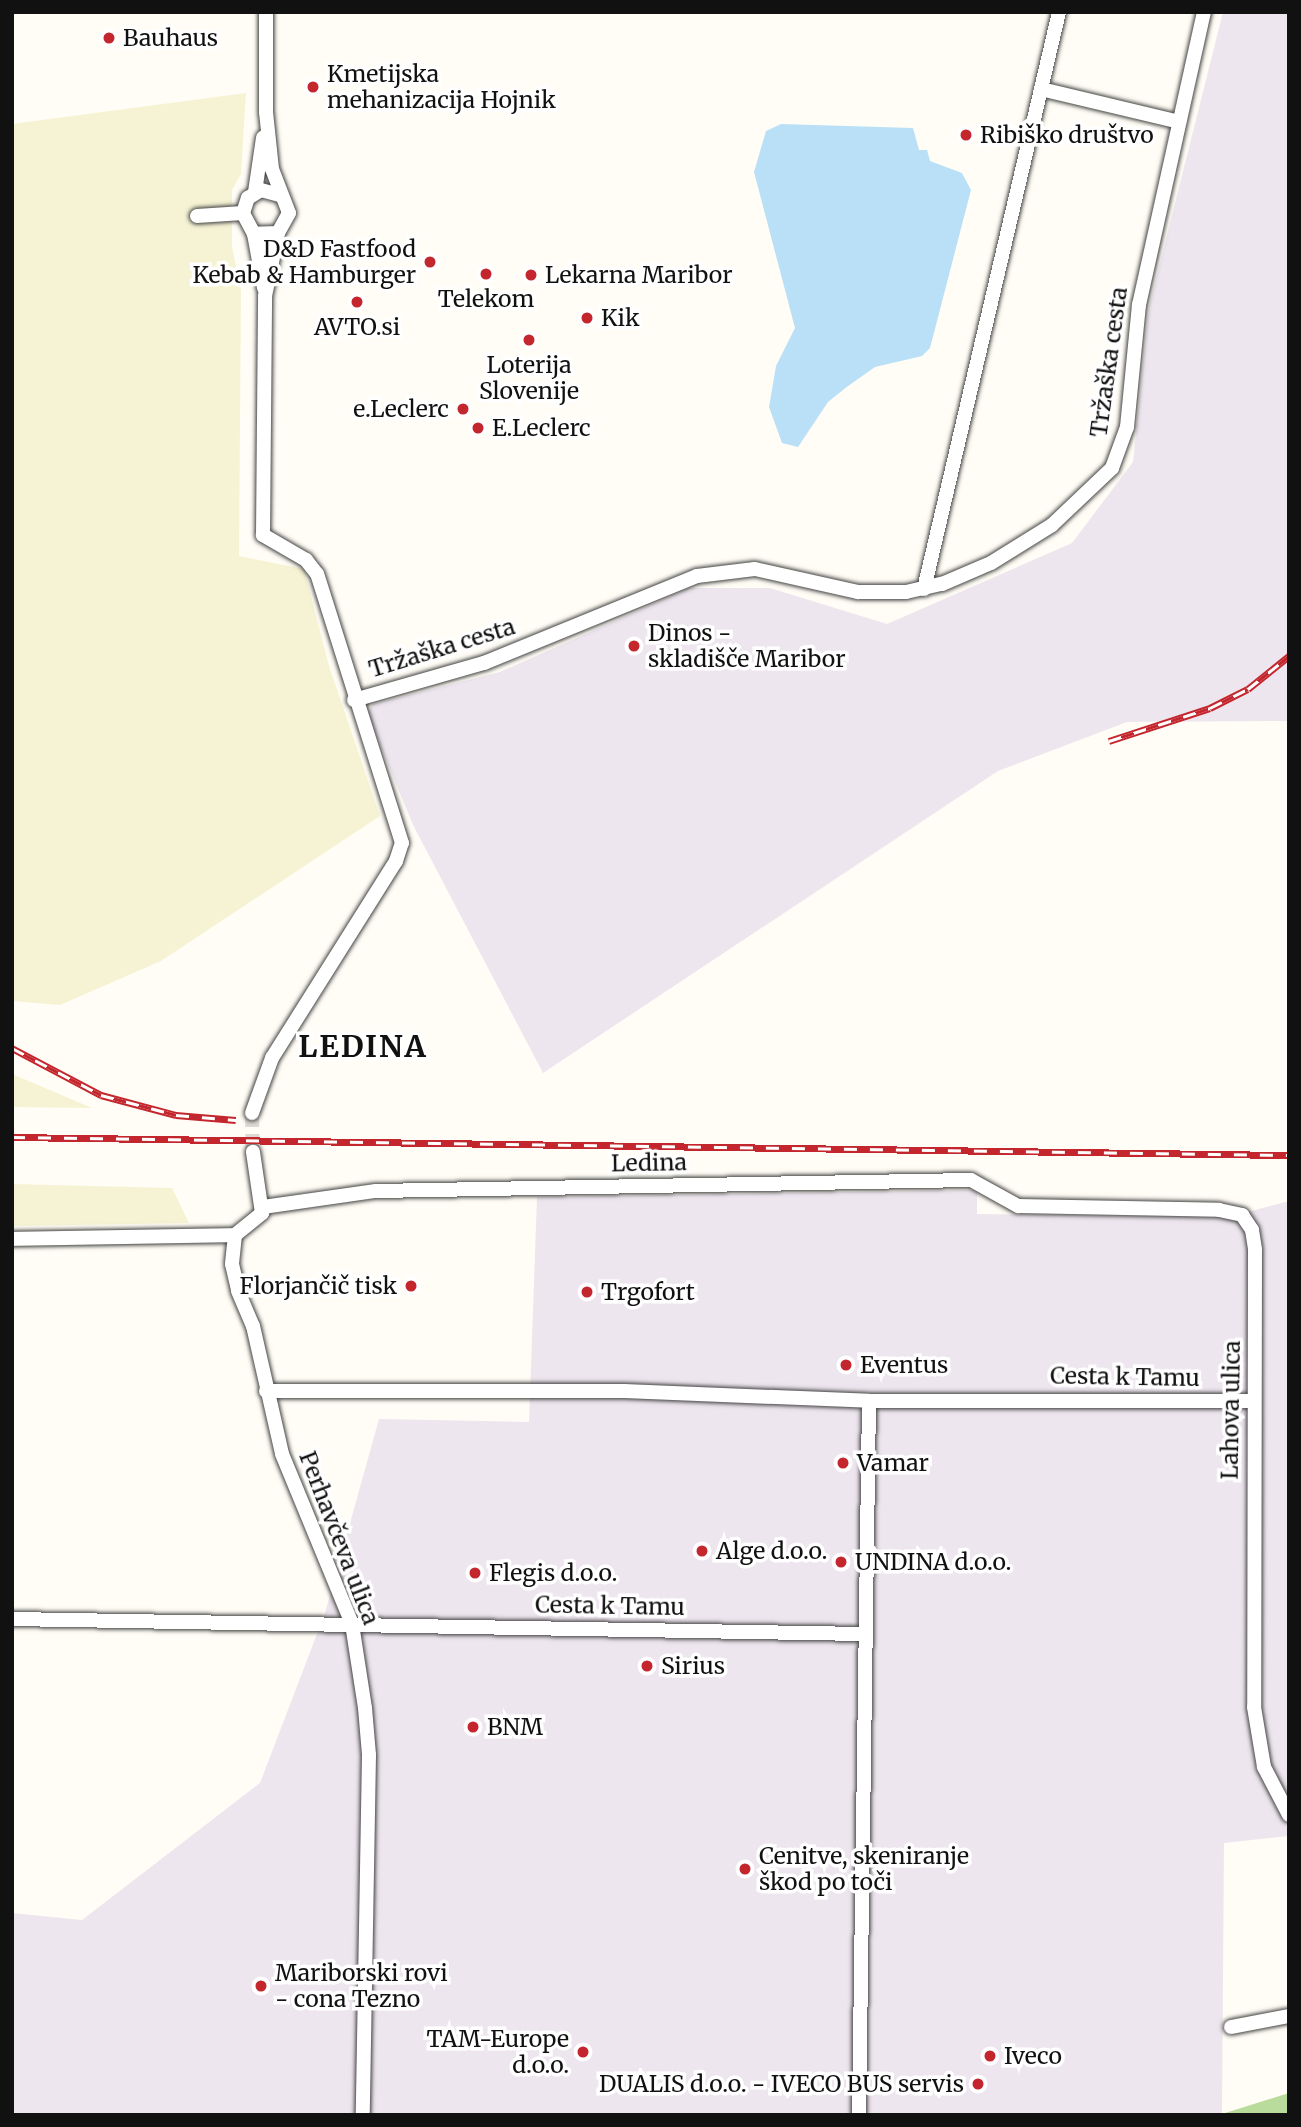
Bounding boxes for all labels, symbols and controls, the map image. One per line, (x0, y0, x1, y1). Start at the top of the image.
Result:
place label: Bauhaus (123, 24, 218, 52)
marker: Bauhaus (101, 30, 117, 46)
place label: Kmetijska mehanizacija Hojnik (327, 60, 556, 114)
marker: Kmetijska mehanizacija Hojnik (305, 79, 321, 95)
place label: Ribiško društvo (980, 121, 1154, 149)
marker: Ribiško društvo (958, 127, 974, 143)
place label: D&D Fastfood Kebab & Hamburger (192, 235, 416, 289)
marker: D&D Fastfood Kebab & Hamburger (422, 254, 438, 270)
place label: Lekarna Maribor (545, 261, 732, 289)
marker: Telekom (478, 266, 494, 282)
marker: Lekarna Maribor (523, 267, 539, 283)
place label: Telekom (438, 285, 534, 313)
street label: Tržaška cesta (1085, 285, 1133, 439)
marker: AVTO.si (349, 294, 365, 310)
place label: Kik (601, 304, 639, 332)
marker: Kik (579, 310, 595, 326)
place label: AVTO.si (314, 313, 400, 341)
marker: Loterija Slovenije (521, 332, 537, 348)
place label: Loterija Slovenije (479, 351, 579, 405)
place label: e.Leclerc (353, 395, 449, 423)
marker: e.Leclerc (455, 401, 471, 417)
place label: E.Leclerc (492, 414, 591, 442)
marker: E.Leclerc (470, 420, 486, 436)
street label: Tržaška cesta (366, 613, 518, 683)
place label: Dinos - skladišče Maribor (648, 619, 845, 673)
marker: Dinos - skladišče Maribor (626, 638, 642, 654)
district label: LEDINA (299, 1028, 427, 1064)
street label: Ledina (611, 1149, 687, 1177)
place label: Florjančič tisk (240, 1272, 397, 1300)
marker: Florjančič tisk (403, 1278, 419, 1294)
place label: Trgofort (601, 1278, 695, 1306)
marker: Trgofort (579, 1284, 595, 1300)
street label: Lahova ulica (1216, 1340, 1246, 1480)
place label: Eventus (860, 1351, 948, 1379)
marker: Eventus (838, 1357, 854, 1373)
street label: Cesta k Tamu (1050, 1362, 1200, 1392)
street label: Perhavčeva ulica (293, 1448, 385, 1628)
place label: Vamar (857, 1449, 929, 1477)
marker: Vamar (835, 1455, 851, 1471)
place label: Alge d.o.o. (716, 1537, 827, 1565)
marker: Alge d.o.o. (694, 1543, 710, 1559)
place label: UNDINA d.o.o. (855, 1548, 1011, 1576)
marker: UNDINA d.o.o. (833, 1554, 849, 1570)
place label: Flegis d.o.o. (489, 1559, 617, 1587)
marker: Flegis d.o.o. (467, 1565, 483, 1581)
street label: Cesta k Tamu (535, 1591, 685, 1621)
place label: Sirius (661, 1652, 725, 1680)
marker: Sirius (639, 1658, 655, 1674)
place label: BNM (487, 1713, 543, 1741)
marker: BNM (465, 1719, 481, 1735)
place label: Cenitve, skeniranje škod po toči (759, 1842, 969, 1896)
marker: Cenitve, skeniranje škod po toči (737, 1861, 753, 1877)
place label: Mariborski rovi - cona Tezno (275, 1959, 448, 2013)
marker: Mariborski rovi - cona Tezno (253, 1978, 269, 1994)
place label: TAM-Europe d.o.o. (426, 2025, 569, 2079)
place label: Iveco (1004, 2042, 1062, 2070)
marker: TAM-Europe d.o.o. (575, 2044, 591, 2060)
marker: Iveco (982, 2048, 998, 2064)
place label: DUALIS d.o.o. - IVECO BUS servis (599, 2070, 964, 2098)
marker: DUALIS d.o.o. - IVECO BUS servis (970, 2076, 986, 2092)

